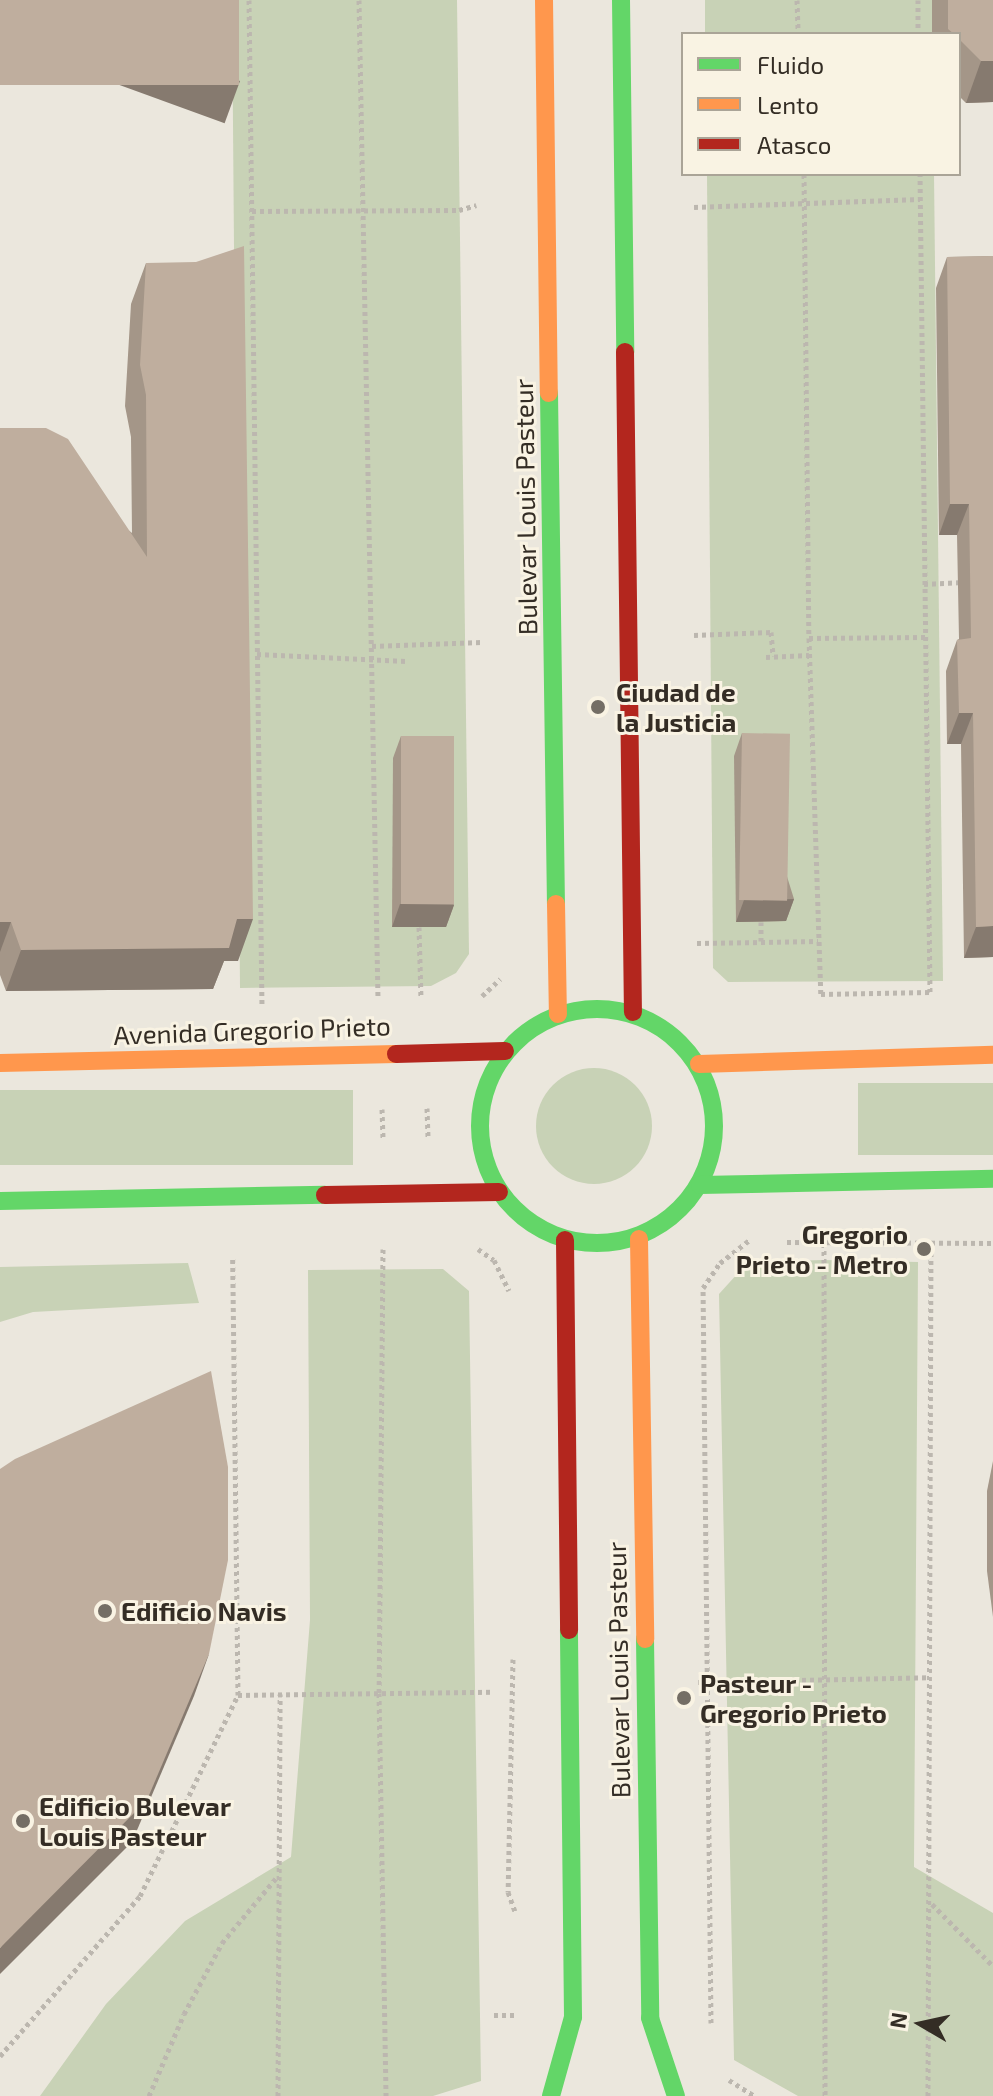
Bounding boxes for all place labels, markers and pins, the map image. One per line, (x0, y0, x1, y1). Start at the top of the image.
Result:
place label: Ciudad de la Justicia (616, 676, 737, 738)
marker: Ciudad de la Justicia (587, 696, 609, 718)
place label: Gregorio Prieto - Metro (736, 1218, 908, 1280)
marker: Gregorio Prieto - Metro (915, 1240, 933, 1258)
place label: Edificio Navis (121, 1595, 287, 1627)
marker: Edificio Navis (96, 1602, 114, 1620)
place label: Pasteur - Gregorio Prieto (700, 1667, 887, 1728)
marker: Pasteur - Gregorio Prieto (675, 1689, 693, 1707)
place label: Edificio Bulevar Louis Pasteur (39, 1790, 231, 1852)
marker: Edificio Bulevar Louis Pasteur (14, 1812, 32, 1830)

